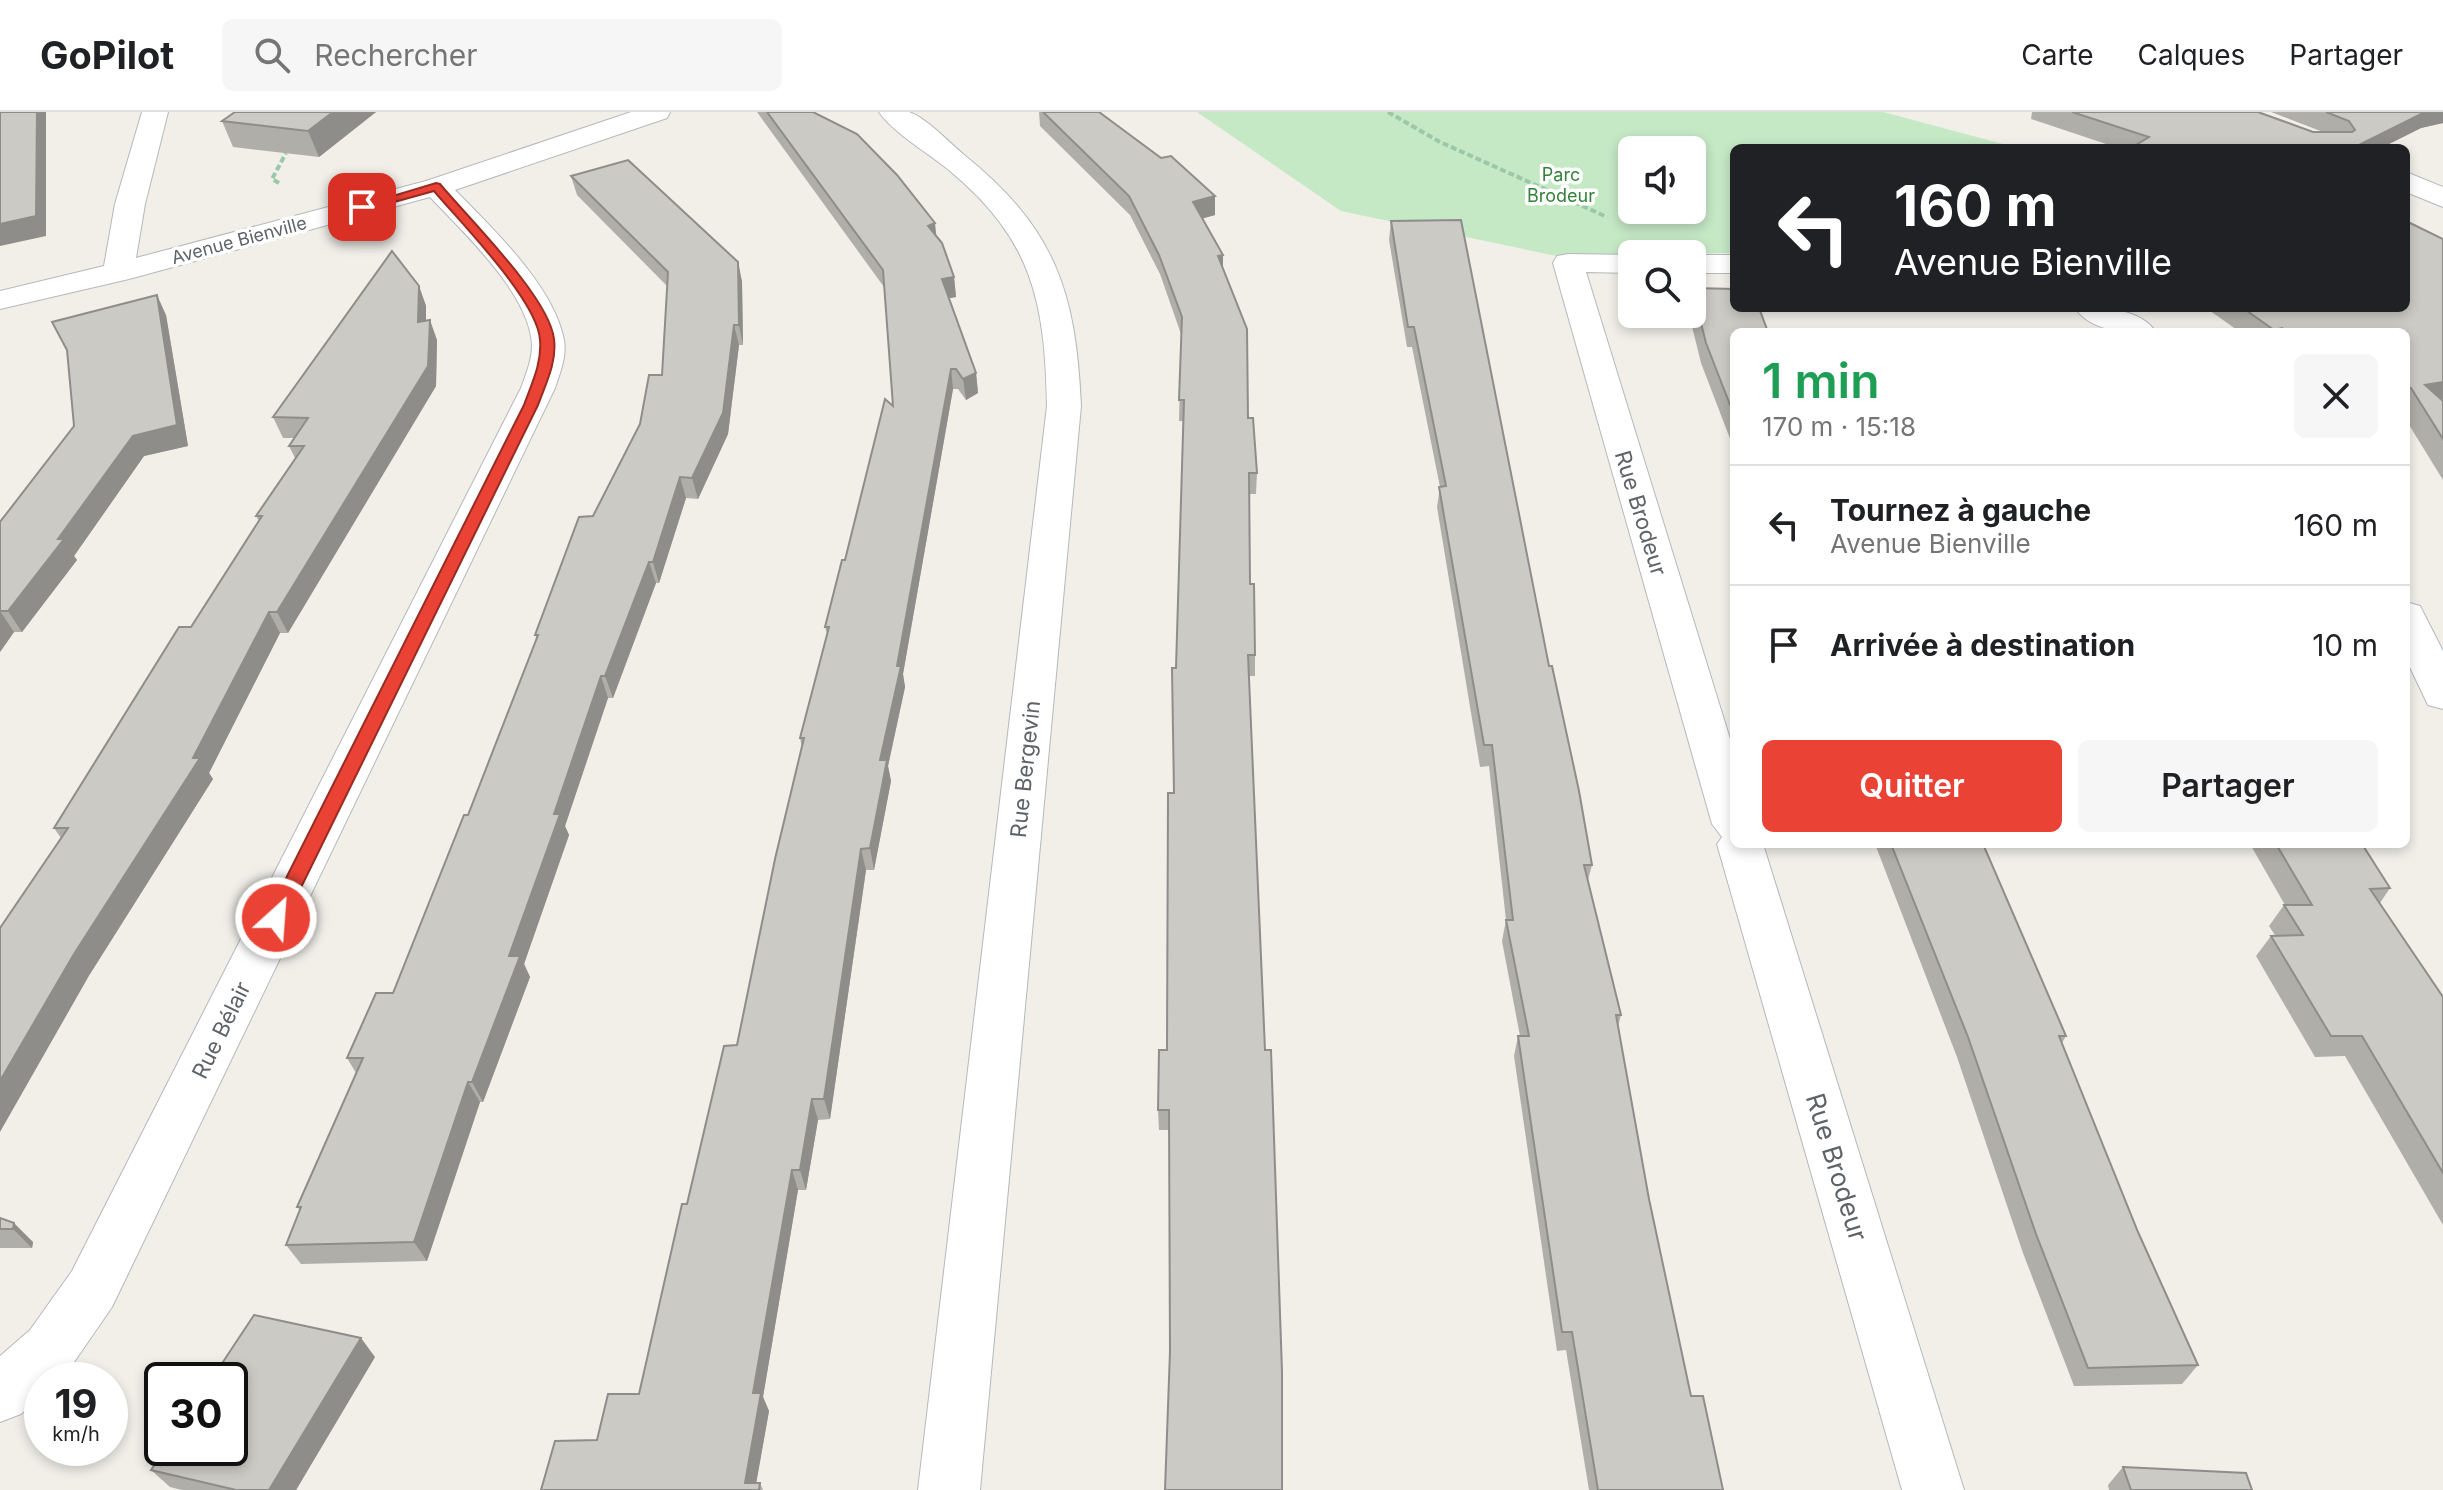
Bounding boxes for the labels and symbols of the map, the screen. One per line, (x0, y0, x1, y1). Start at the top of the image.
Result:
park label: Parc Brodeur (1527, 164, 1595, 206)
pin (328, 173, 396, 241)
street label: Avenue Bienville (169, 212, 309, 268)
street label: Rue Brodeur (1610, 447, 1672, 579)
street label: Rue Bergevin (1005, 699, 1045, 839)
position arrow (234, 876, 318, 960)
street label: Rue Bélair (186, 977, 256, 1083)
street label: Rue Brodeur (1800, 1089, 1874, 1245)
speed limit sign: 30 (144, 1362, 248, 1466)

